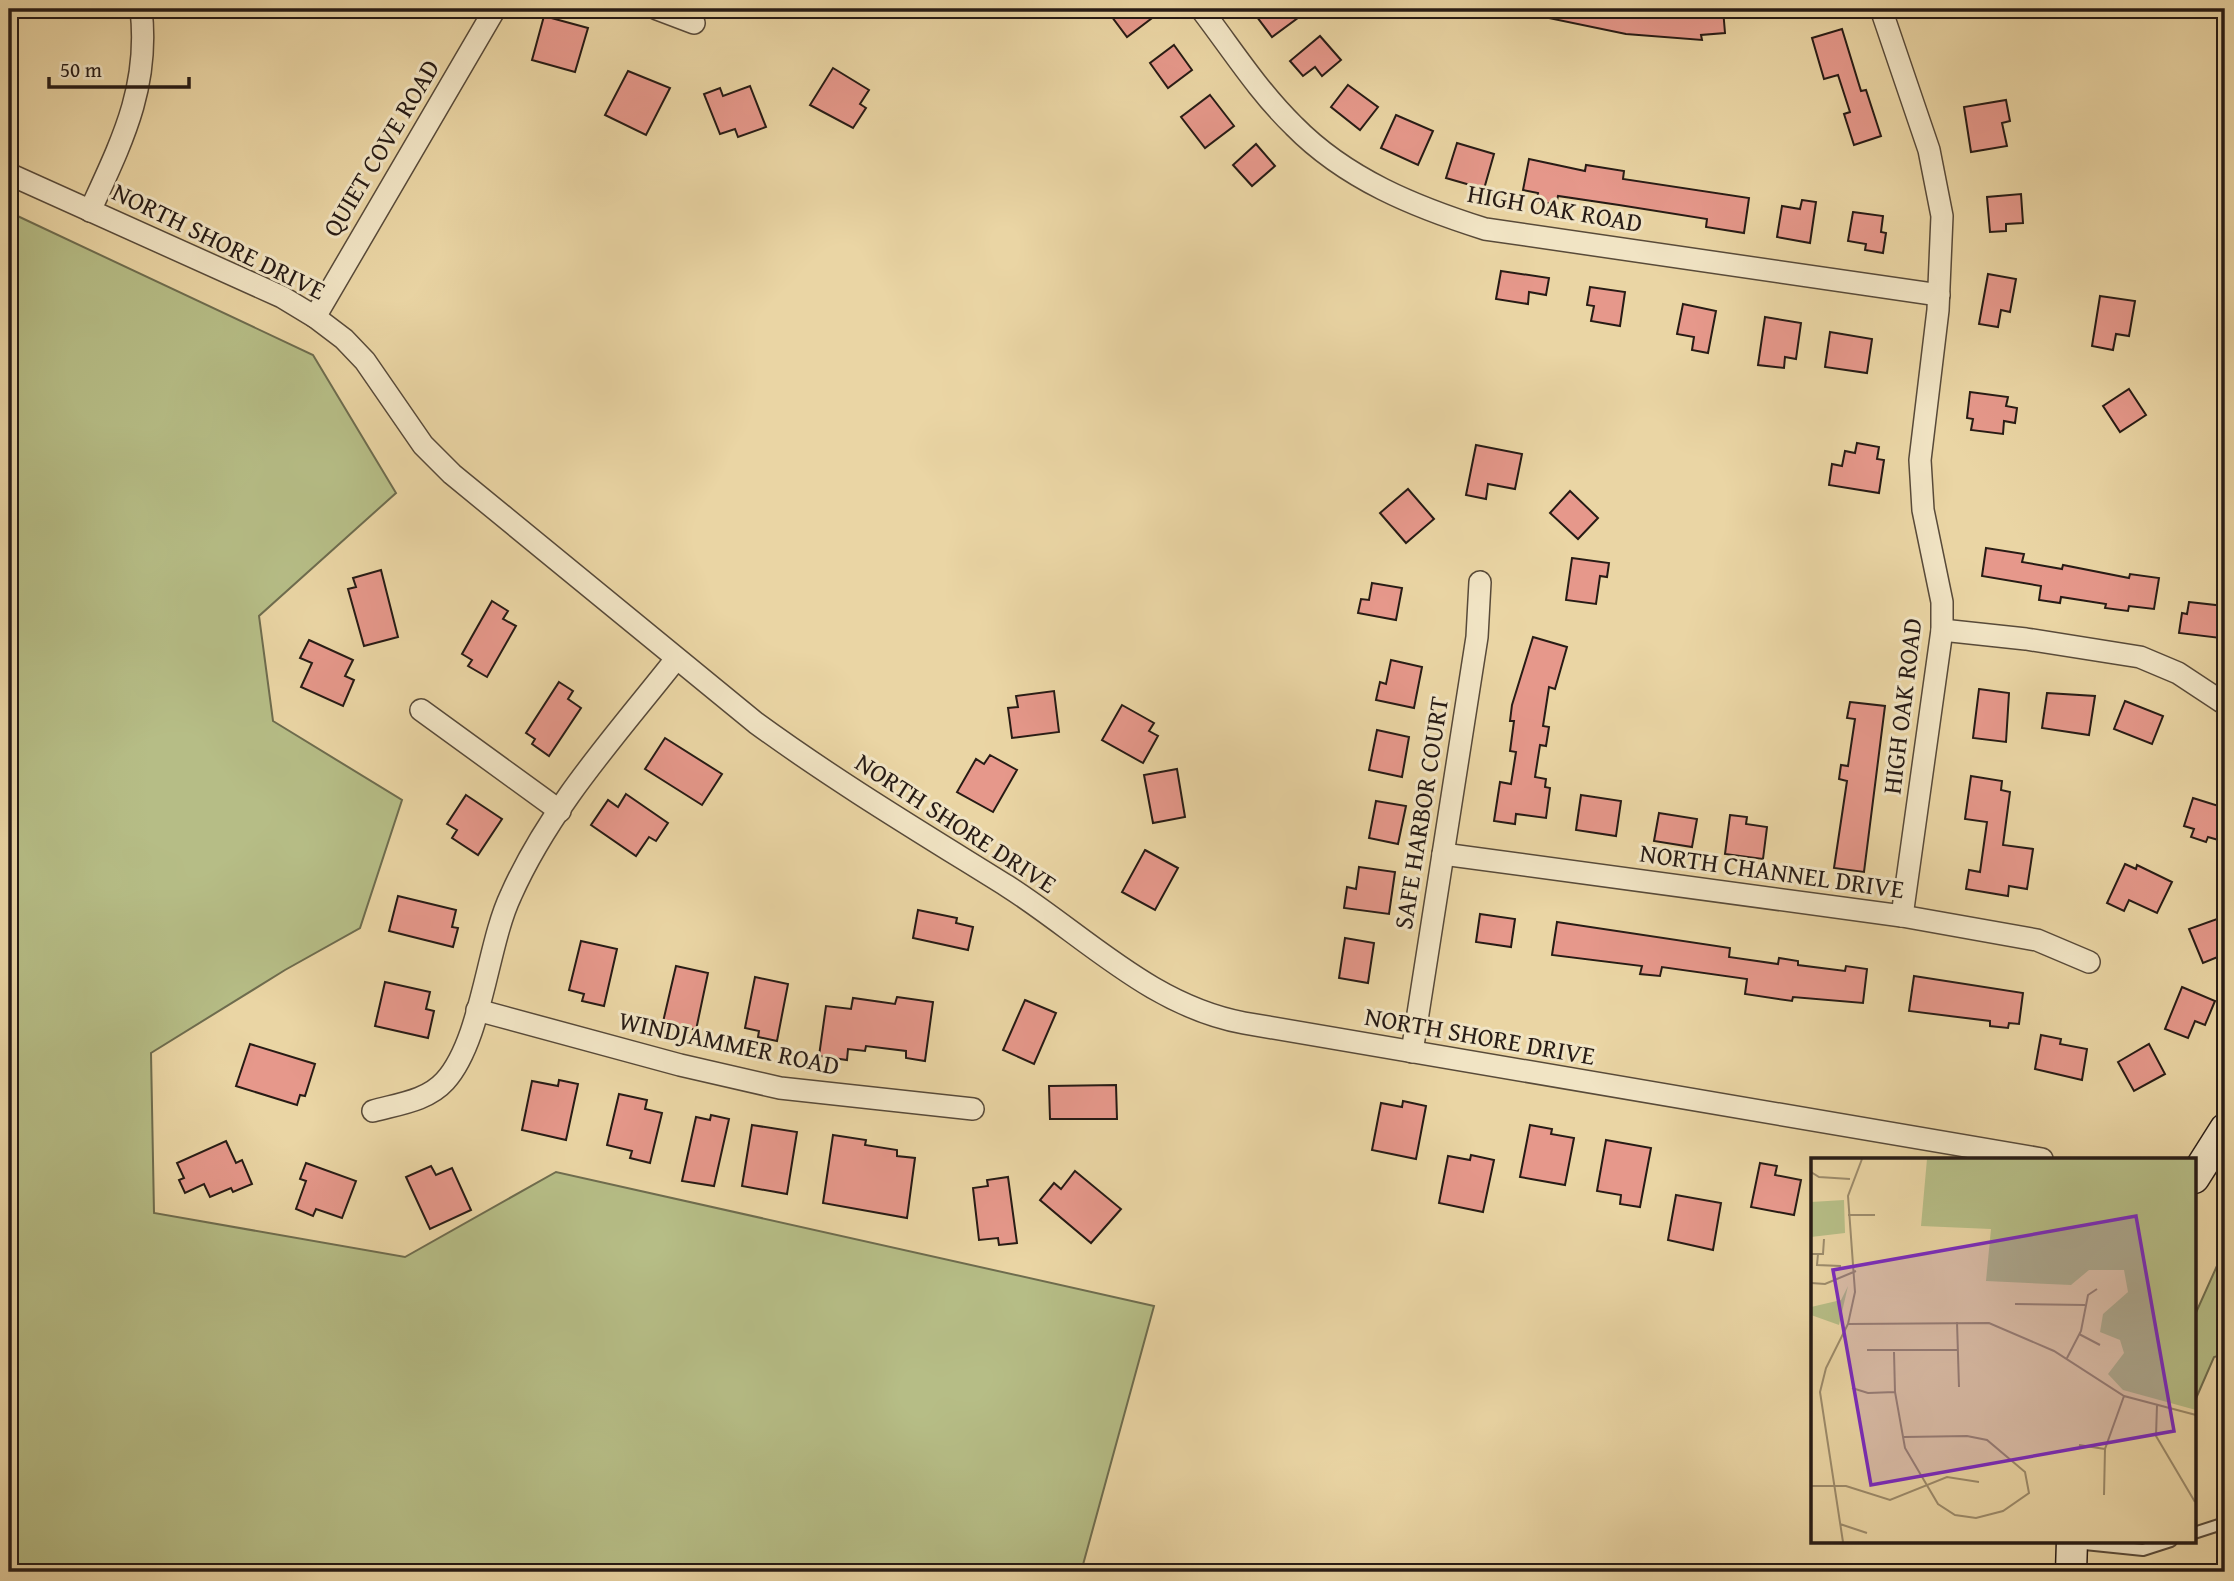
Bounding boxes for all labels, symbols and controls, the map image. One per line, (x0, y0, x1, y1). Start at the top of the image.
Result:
scale bar (49, 46, 189, 90)
street label: QUIET COVE ROAD (312, 52, 449, 244)
text: 50 m (60, 54, 102, 85)
street label: NORTH SHORE DRIVE (106, 172, 333, 309)
street label: HIGH OAK ROAD (1465, 173, 1646, 242)
street label: HIGH OAK ROAD (1871, 616, 1932, 796)
street label: SAFE HARBOR COURT (1383, 693, 1458, 932)
street label: NORTH SHORE DRIVE (848, 743, 1065, 902)
street label: NORTH CHANNEL DRIVE (1637, 833, 1907, 908)
street label: NORTH SHORE DRIVE (1362, 996, 1598, 1075)
street label: WINDJAMMER ROAD (615, 1000, 843, 1085)
inset map (1811, 1158, 2196, 1542)

